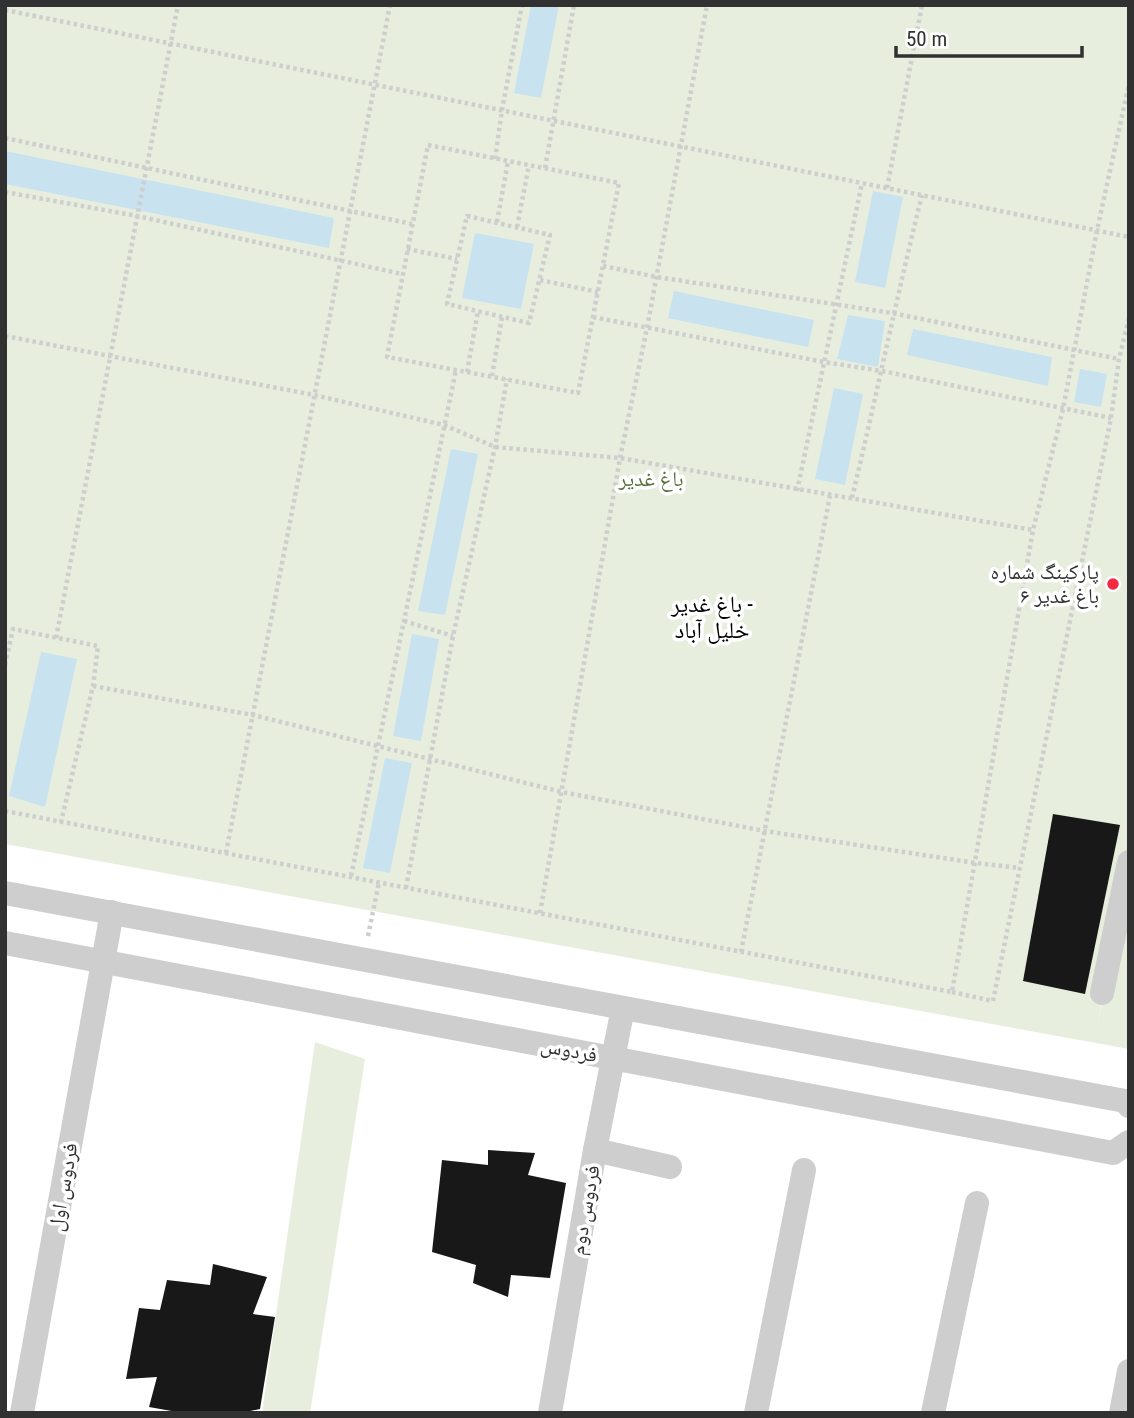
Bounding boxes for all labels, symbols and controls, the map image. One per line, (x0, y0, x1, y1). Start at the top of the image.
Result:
scale bar (896, 14, 1082, 58)
text: 50 m (906, 27, 947, 51)
park label: باغ غدیر (618, 467, 683, 492)
place label: پارکینگ شماره ۶ باغ غدیر (990, 560, 1099, 609)
marker: پارکینگ شماره ۶ باغ غدیر (1105, 576, 1121, 592)
district label: باغ غدیر - خلیل آباد (670, 591, 753, 644)
street label: فردوس (538, 1033, 599, 1068)
street label: فردوس اول (43, 1141, 84, 1233)
street label: فردوس دوم (565, 1163, 607, 1257)

